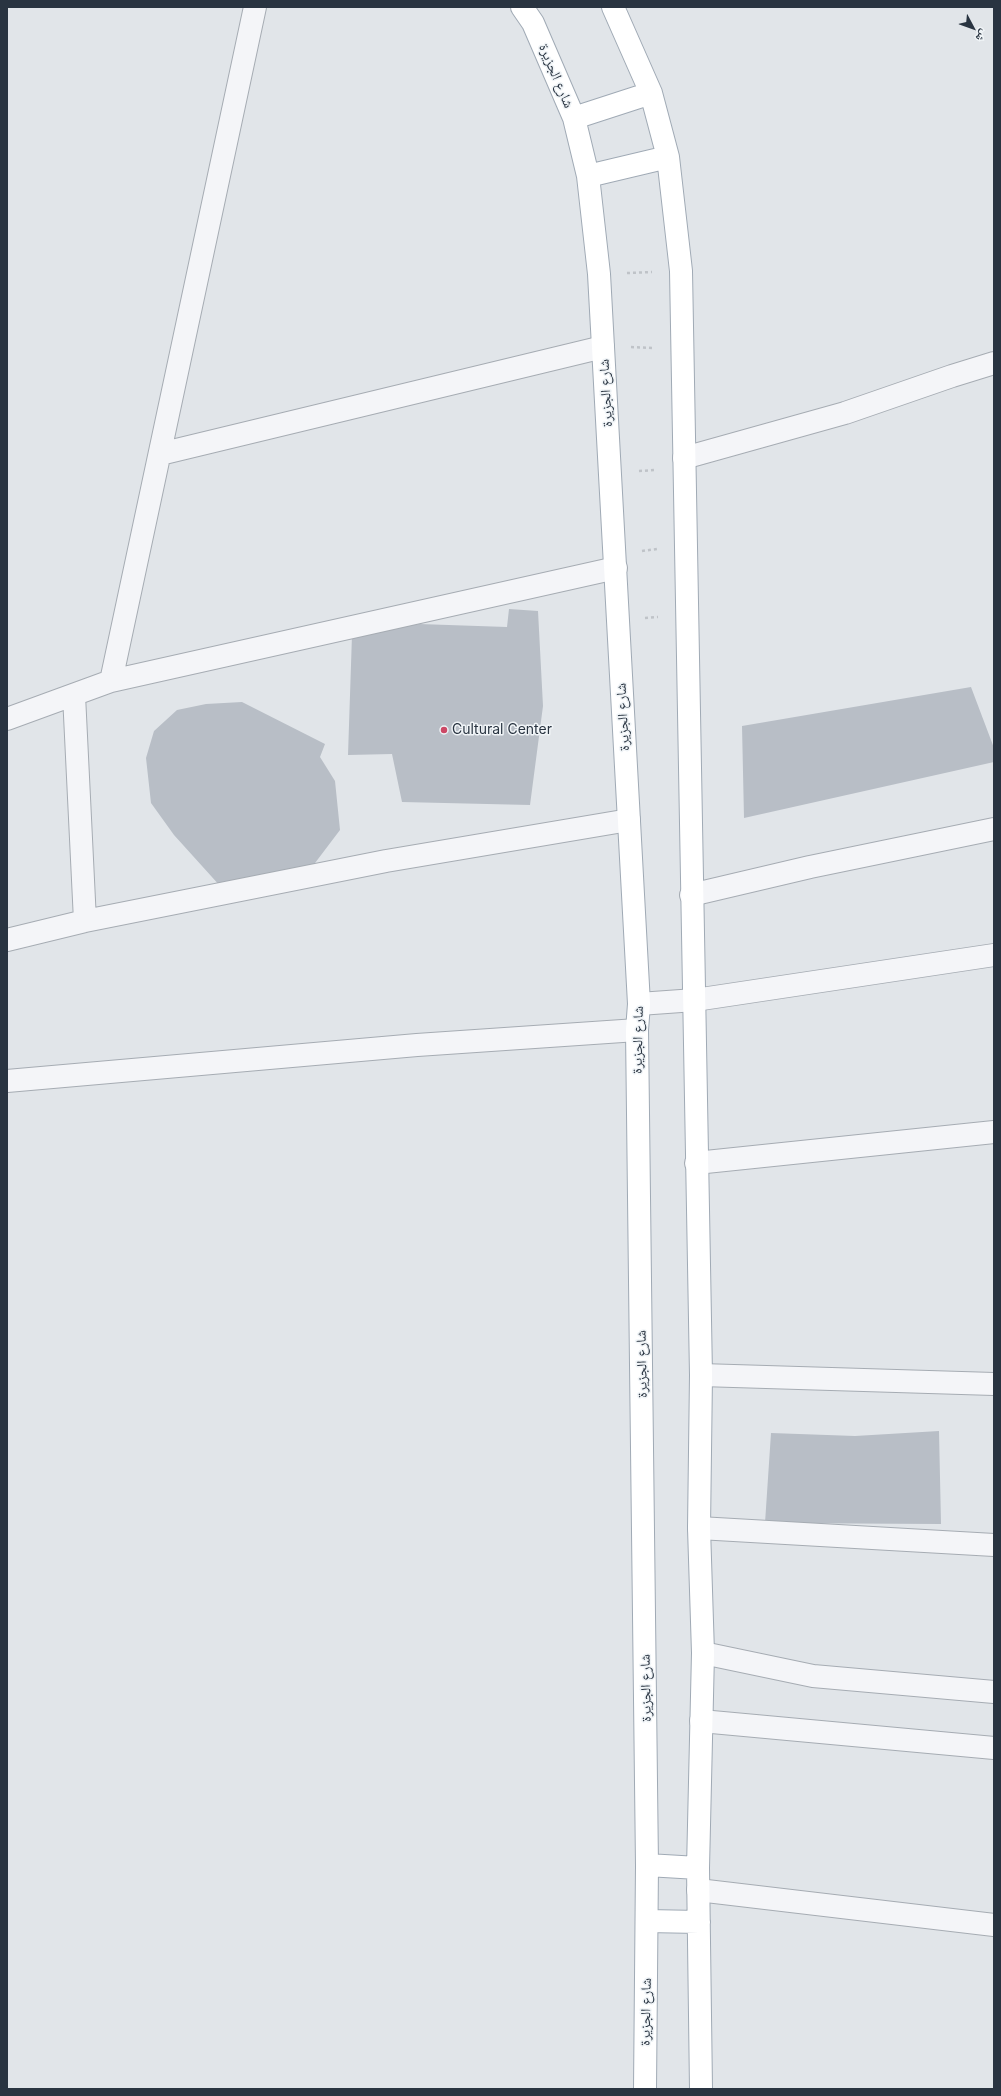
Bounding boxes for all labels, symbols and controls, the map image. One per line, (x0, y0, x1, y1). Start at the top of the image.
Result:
north arrow (953, 8, 993, 48)
text: ش (973, 27, 991, 45)
street label: شارع الجزيرة (535, 41, 577, 111)
street label: شارع الجزيرة (596, 359, 616, 427)
street label: شارع الجزيرة (613, 683, 633, 751)
place label: Cultural Center (452, 722, 552, 738)
marker: Cultural Center (439, 725, 449, 735)
street label: شارع الجزيرة (629, 1006, 647, 1074)
street label: شارع الجزيرة (633, 1330, 651, 1398)
street label: شارع الجزيرة (637, 1654, 655, 1722)
street label: شارع الجزيرة (637, 1978, 655, 2046)

